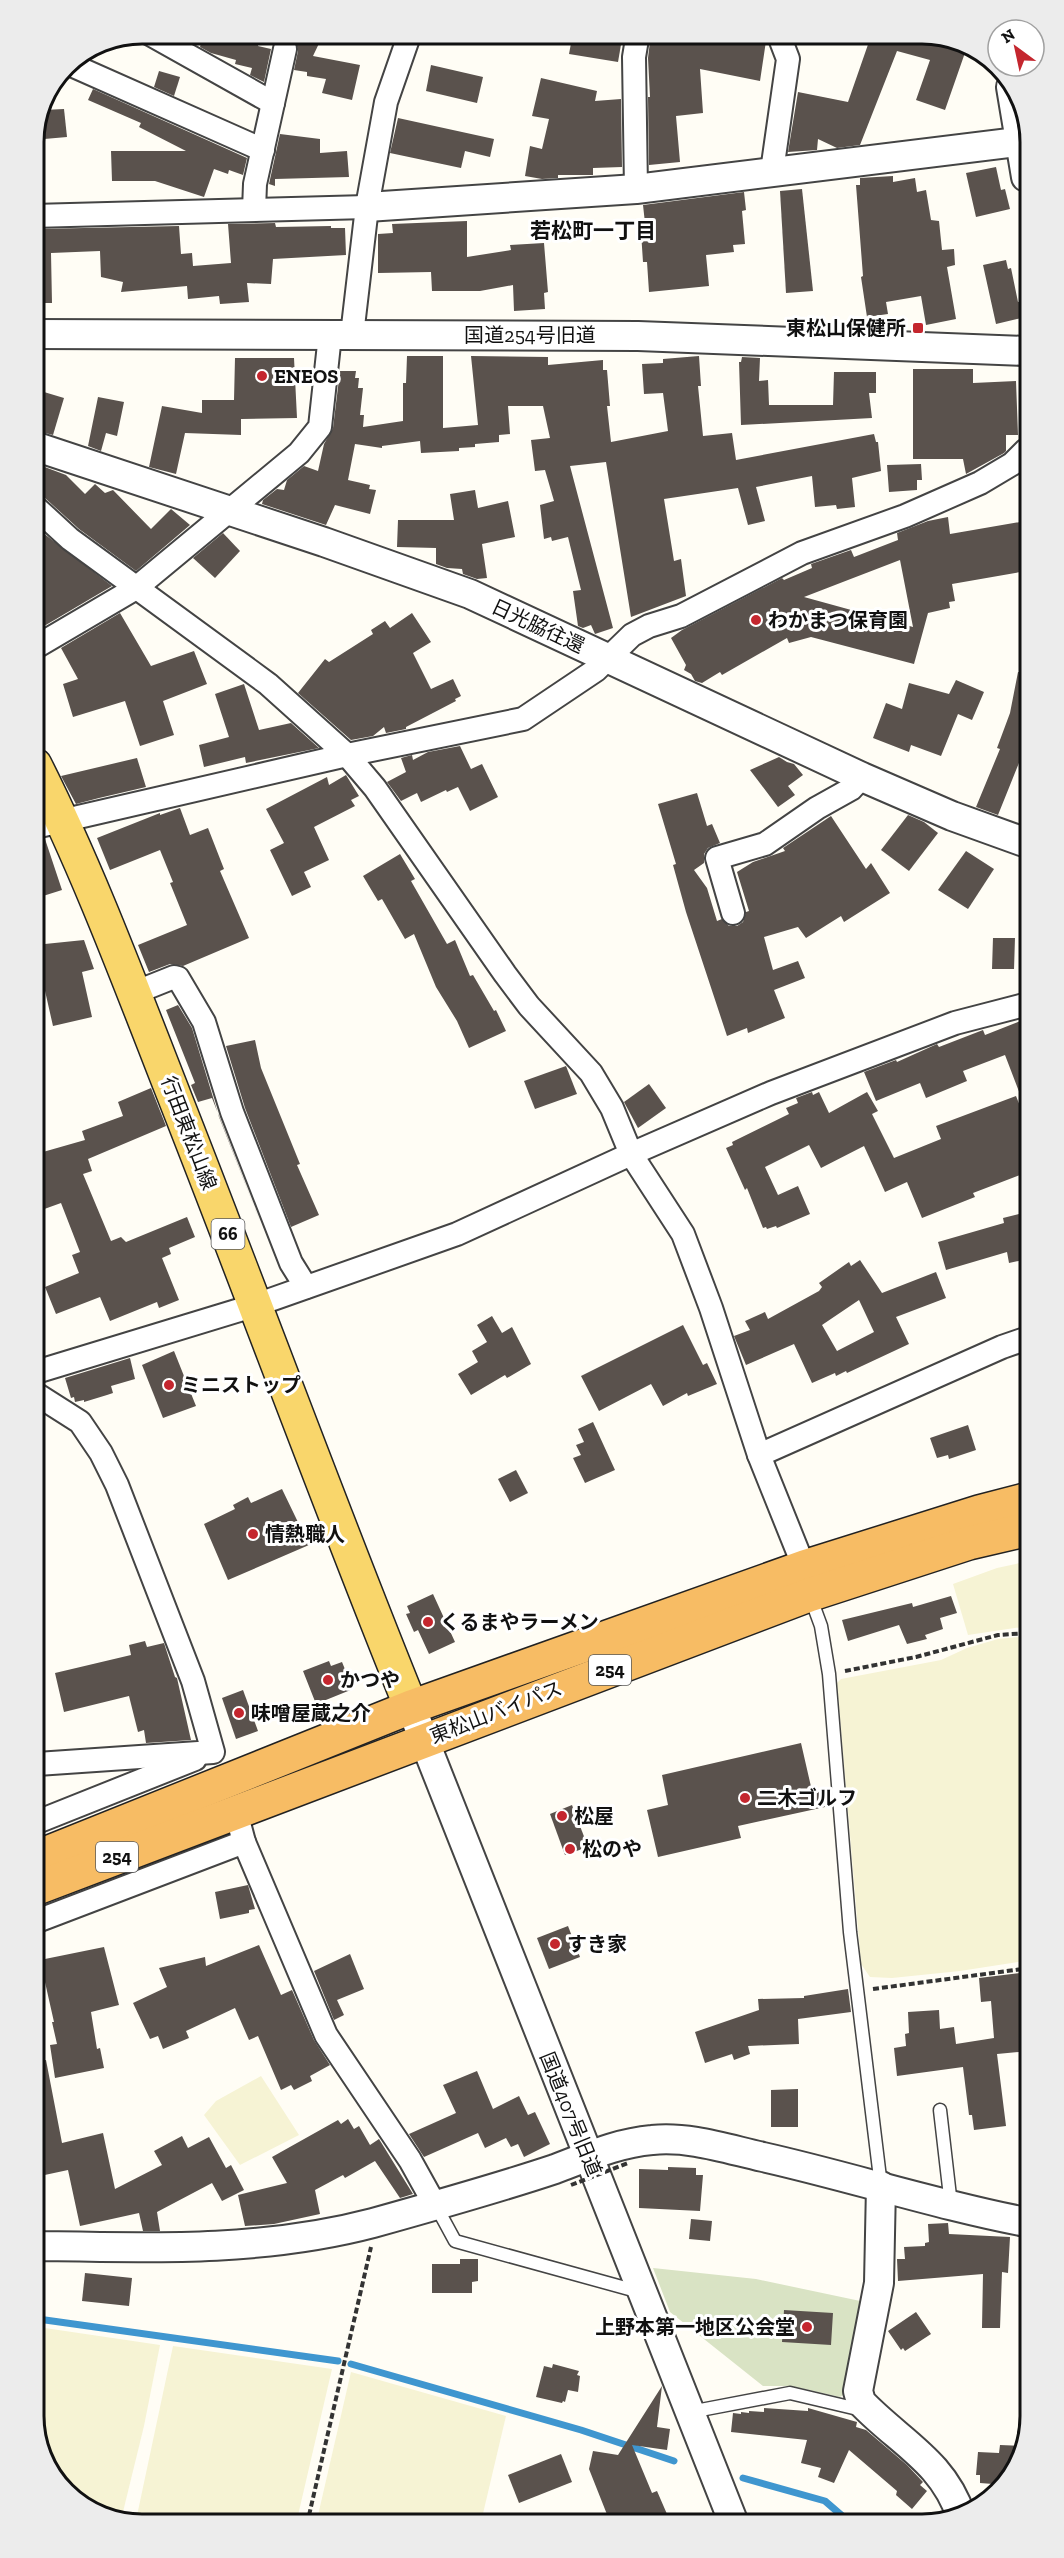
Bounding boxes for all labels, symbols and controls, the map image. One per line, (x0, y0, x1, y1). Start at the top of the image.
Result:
north arrow (986, 18, 1046, 78)
text: N (998, 25, 1018, 47)
district label: 若松町一丁目 (530, 218, 656, 243)
place label: 東松山保健所 (786, 316, 906, 340)
marker: 東松山保健所 (911, 321, 925, 335)
street label: 国道254号旧道 (464, 323, 596, 347)
place label: ENEOS (274, 364, 338, 388)
marker: ENEOS (255, 369, 269, 383)
street label: 日光脇往還 (488, 594, 588, 658)
place label: わかまつ保育園 (768, 608, 908, 632)
marker: わかまつ保育園 (749, 613, 763, 627)
street label: 行田東松山線 (156, 1073, 222, 1193)
road number: 66 (212, 1219, 244, 1249)
place label: ミニストップ (181, 1373, 301, 1397)
marker: ミニストップ (162, 1378, 176, 1392)
place label: 情熱職人 (265, 1522, 345, 1546)
marker: 情熱職人 (246, 1527, 260, 1541)
place label: くるまやラーメン (440, 1610, 599, 1634)
marker: くるまやラーメン (421, 1615, 435, 1629)
road number: 254 (589, 1655, 631, 1685)
place label: かつや (340, 1668, 400, 1692)
marker: かつや (321, 1673, 335, 1687)
street label: 東松山バイパス (427, 1676, 565, 1748)
place label: 味噌屋蔵之介 (251, 1701, 371, 1725)
marker: 味噌屋蔵之介 (232, 1706, 246, 1720)
place label: 二木ゴルフ (757, 1786, 857, 1810)
marker: 二木ゴルフ (738, 1791, 752, 1805)
place label: 松屋 (574, 1804, 614, 1828)
marker: 松屋 (555, 1809, 569, 1823)
place label: 松のや (582, 1837, 642, 1861)
road number: 254 (96, 1842, 138, 1872)
marker: 松のや (563, 1842, 577, 1856)
place label: すき家 (567, 1932, 627, 1956)
marker: すき家 (548, 1937, 562, 1951)
street label: 国道407号旧道 (535, 2048, 607, 2180)
place label: 上野本第一地区公会堂 (595, 2315, 795, 2339)
marker: 上野本第一地区公会堂 (800, 2320, 814, 2334)

